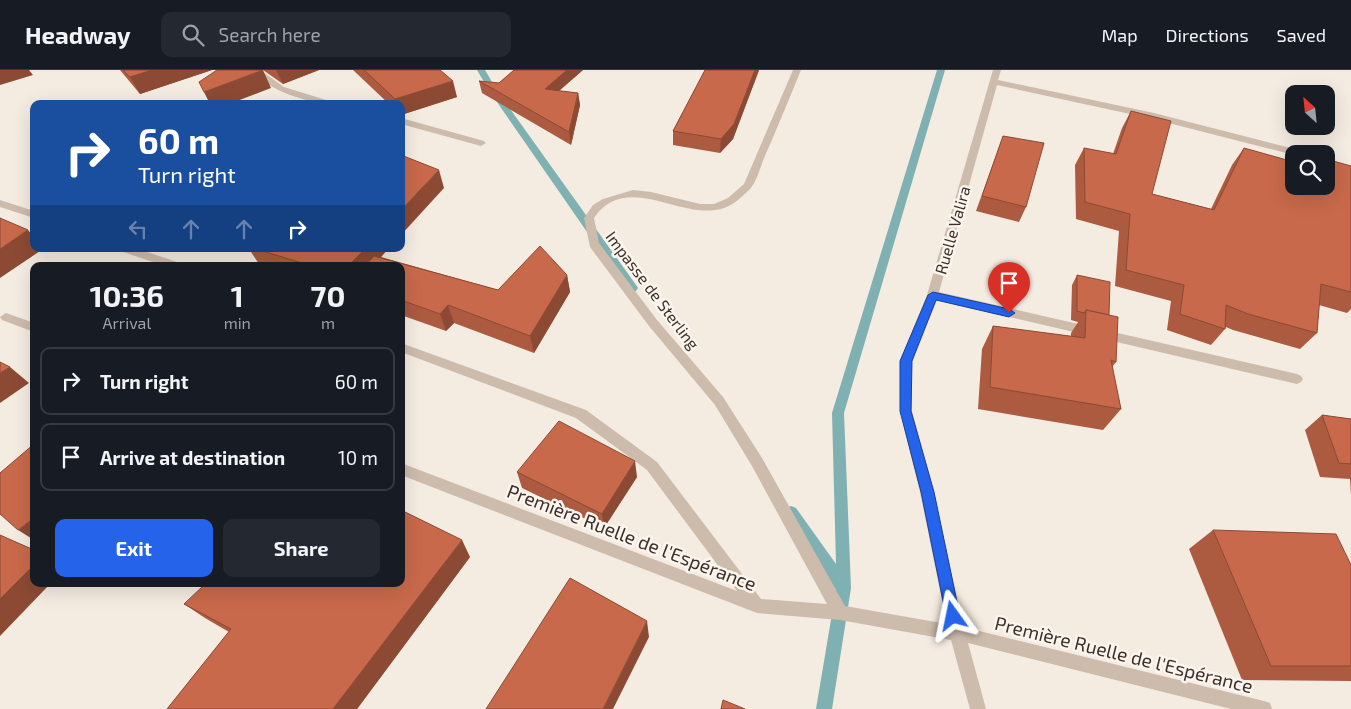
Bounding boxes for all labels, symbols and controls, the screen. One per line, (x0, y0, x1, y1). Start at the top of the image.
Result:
search box (161, 12, 511, 57)
text: Headway (25, 20, 131, 49)
icon: search (179, 21, 207, 49)
text: Search here (219, 23, 321, 46)
text: Map (1101, 24, 1138, 46)
text: Directions (1166, 24, 1249, 46)
text: Saved (1277, 24, 1326, 46)
north arrow (1285, 85, 1335, 135)
map controls (1285, 85, 1335, 195)
text: 60 m (138, 119, 219, 161)
icon: right (55, 120, 120, 185)
button: search (1285, 145, 1335, 195)
text: Turn right (138, 161, 236, 187)
street label: Ruelle Valira (930, 184, 974, 276)
icon: left (124, 215, 152, 243)
icon: ahead (177, 215, 205, 243)
icon: ahead (230, 215, 258, 243)
icon: right (283, 215, 311, 243)
street label: Impasse de Sterling (602, 227, 704, 353)
pin (988, 262, 1030, 313)
icon: arrive (995, 269, 1023, 297)
text: 10:36 (90, 277, 164, 313)
text: 1 (231, 277, 244, 313)
text: 70 (311, 277, 345, 313)
text: Arrival (102, 313, 151, 332)
text: min (224, 313, 251, 332)
text: m (321, 313, 335, 332)
icon: right (57, 367, 85, 395)
text: Turn right (100, 370, 188, 393)
text: 60 m (335, 370, 378, 393)
icon: arrive (57, 443, 85, 471)
text: Arrive at destination (100, 446, 285, 469)
text: 10 m (338, 446, 378, 469)
street label: Première Ruelle de l'Espérance (504, 479, 760, 595)
button: Exit (55, 519, 213, 577)
button: Share (223, 519, 380, 577)
position arrow (926, 589, 978, 641)
street label: Première Ruelle de l'Espérance (993, 611, 1255, 697)

